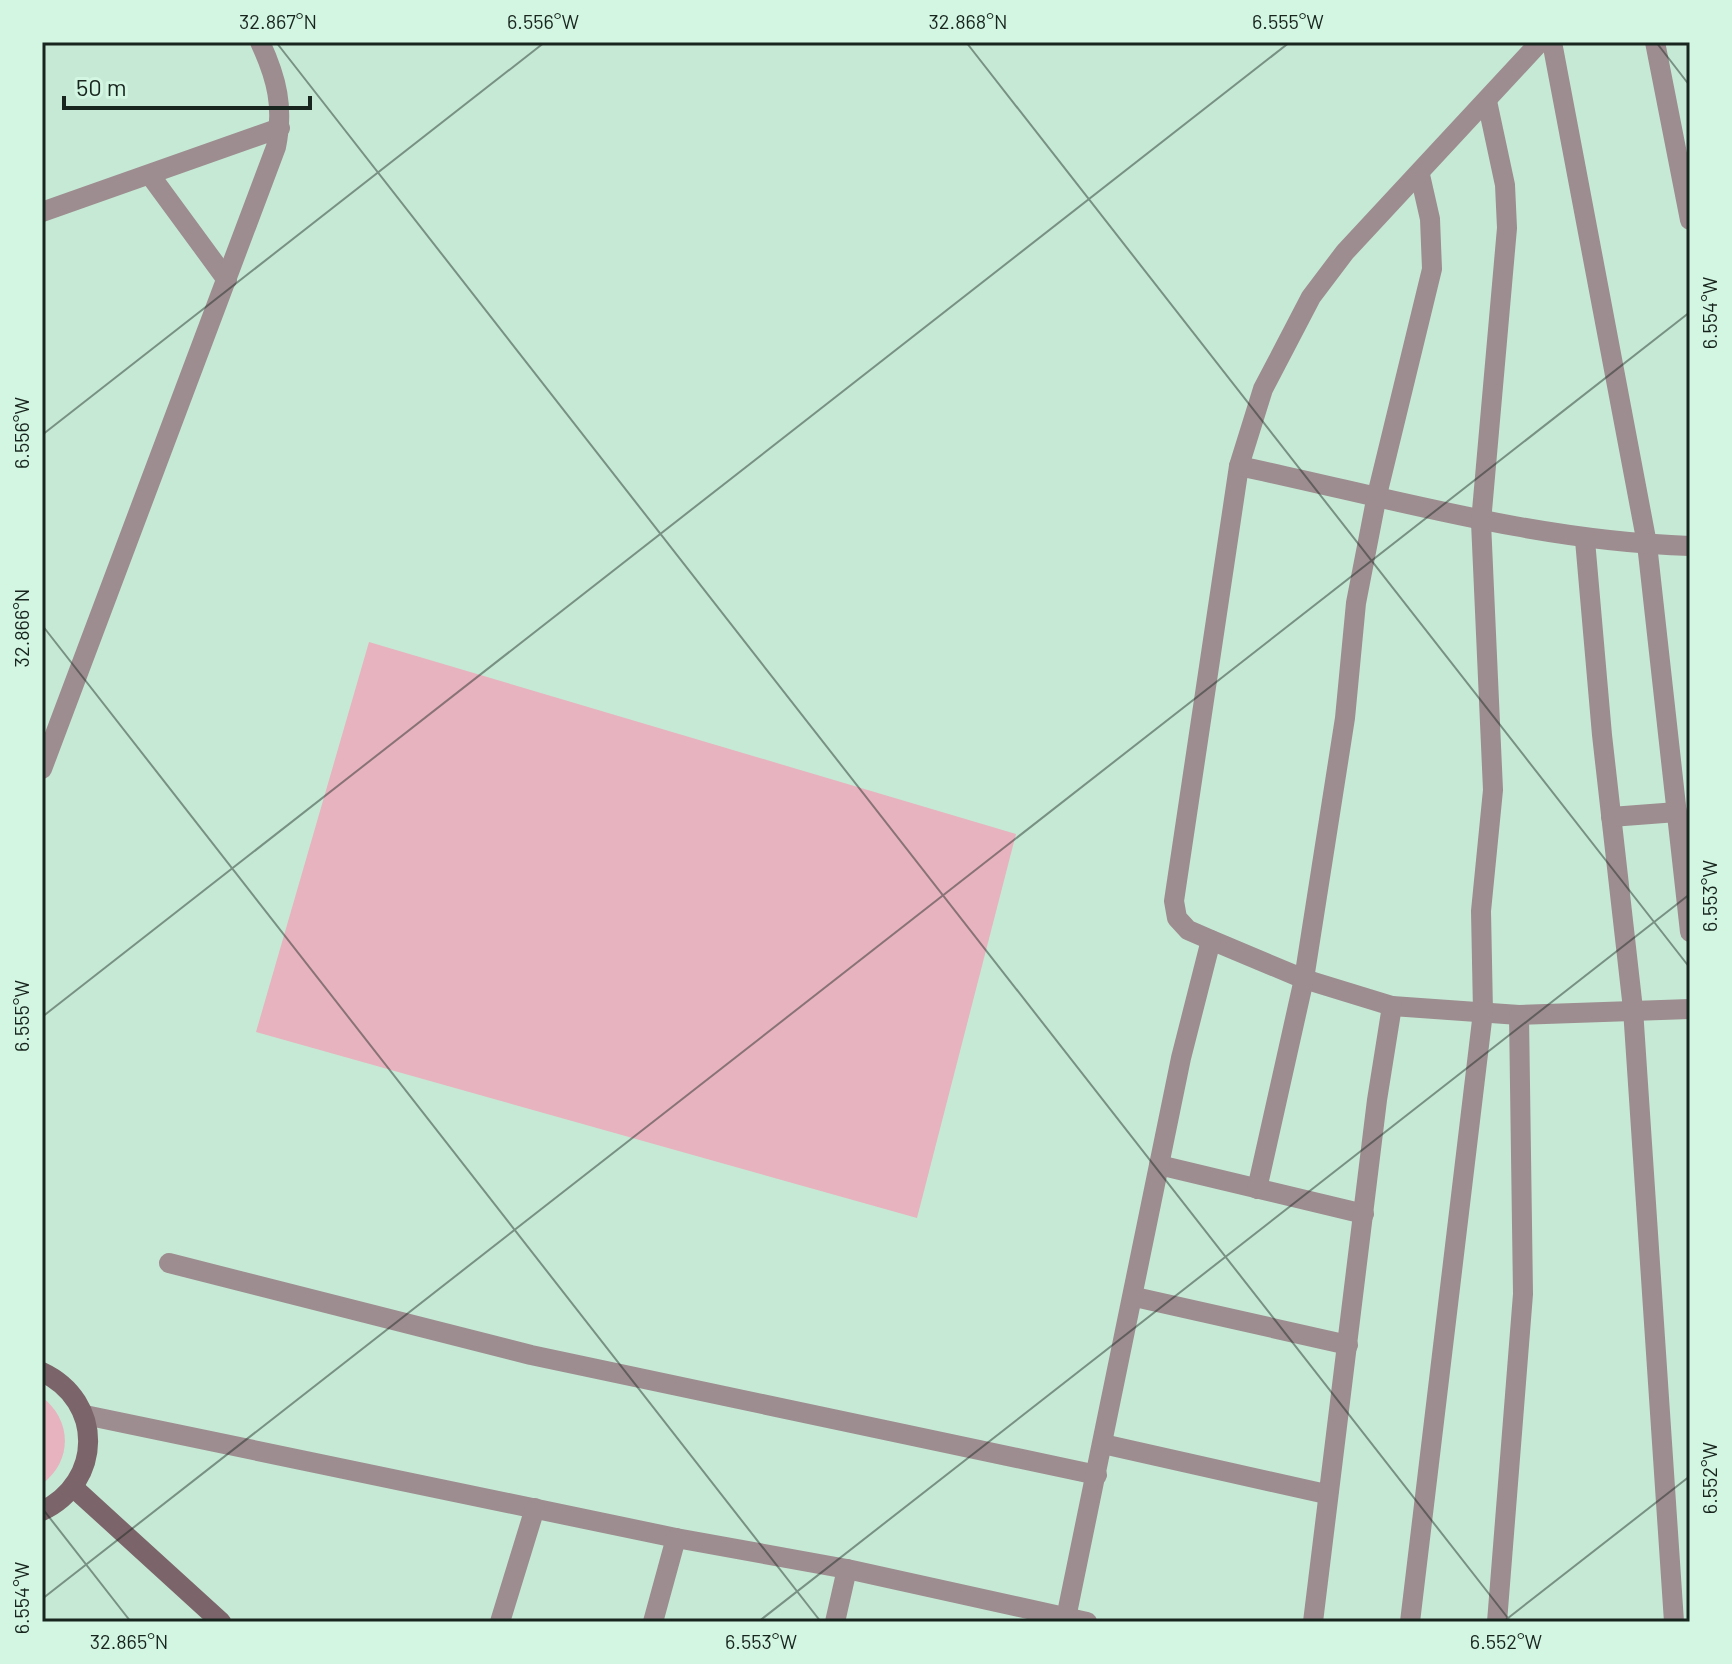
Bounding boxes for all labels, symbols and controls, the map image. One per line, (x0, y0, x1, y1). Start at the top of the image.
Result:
text: 32.867°N (239, 9, 317, 33)
text: 6.556°W (507, 9, 579, 33)
text: 32.868°N (929, 9, 1007, 33)
text: 6.555°W (1252, 9, 1324, 33)
scale bar (64, 60, 310, 110)
text: 50 m (76, 72, 127, 101)
text: 6.554°W (1697, 276, 1721, 349)
text: 6.556°W (9, 397, 33, 469)
text: 32.866°N (9, 589, 33, 667)
text: 6.553°W (1697, 860, 1721, 932)
text: 6.555°W (9, 980, 33, 1052)
text: 6.552°W (1697, 1441, 1721, 1514)
text: 6.554°W (9, 1561, 33, 1634)
text: 32.865°N (90, 1629, 168, 1653)
text: 6.553°W (725, 1629, 797, 1653)
text: 6.552°W (1470, 1629, 1543, 1653)

